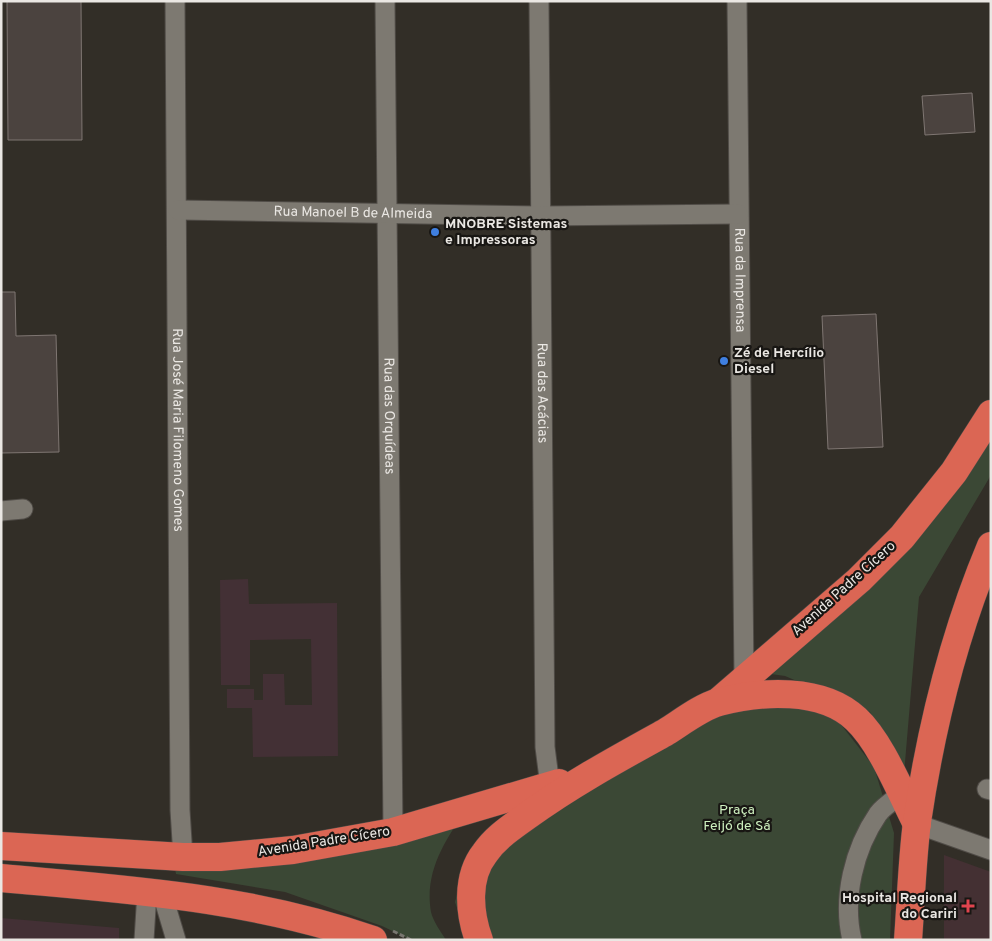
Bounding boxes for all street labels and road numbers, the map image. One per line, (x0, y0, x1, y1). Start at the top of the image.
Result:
street label: Rua Manoel B de Almeida (273, 203, 433, 223)
street label: Rua da Imprensa (731, 228, 749, 332)
street label: Rua José Maria Filomeno Gomes (169, 328, 187, 532)
street label: Rua das Acácias (533, 343, 551, 443)
street label: Rua das Orquídeas (380, 357, 398, 475)
street label: Avenida Padre Cícero (789, 538, 900, 640)
street label: Avenida Padre Cícero (257, 823, 392, 861)

